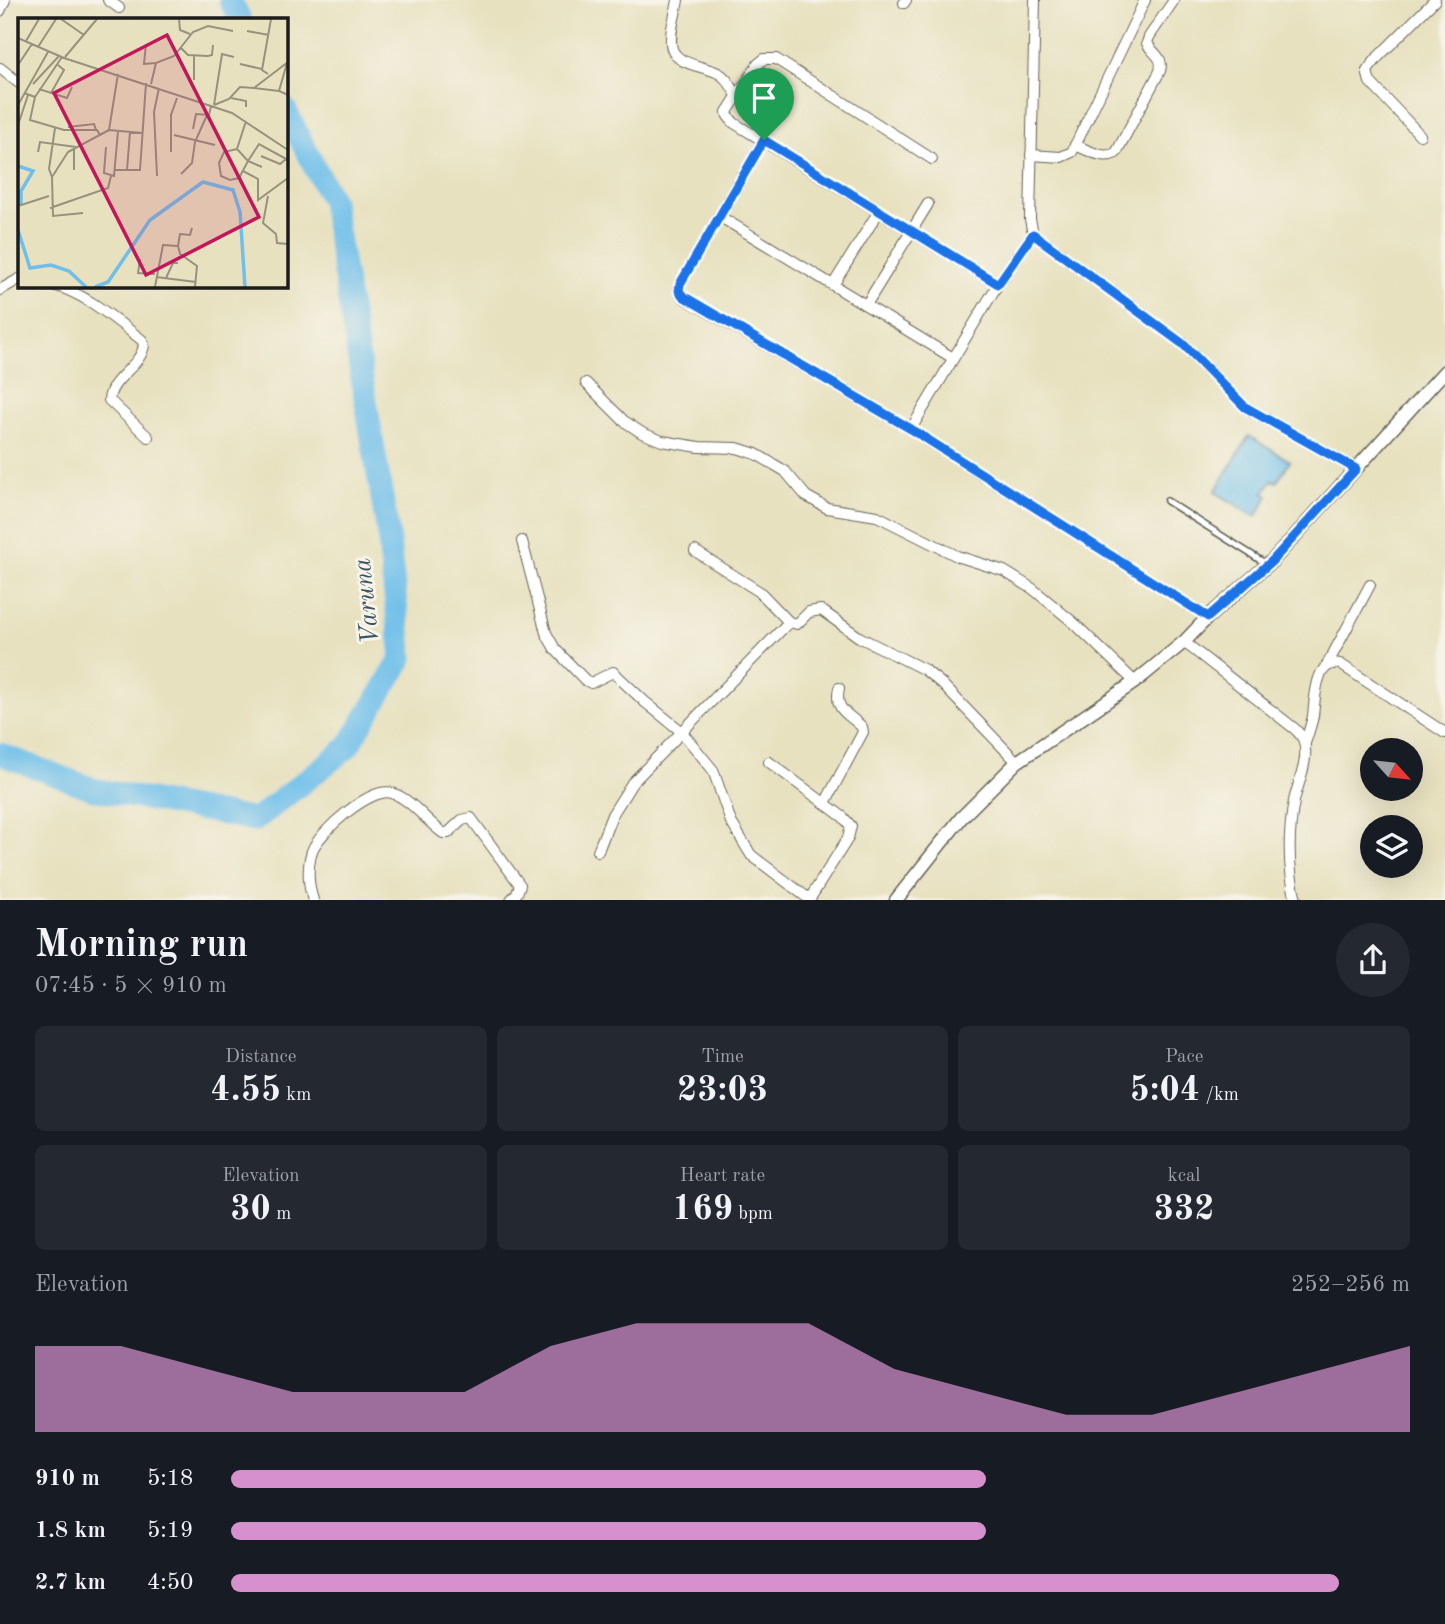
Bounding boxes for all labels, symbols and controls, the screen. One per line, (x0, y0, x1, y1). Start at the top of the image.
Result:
inset map (18, 18, 287, 287)
pin (734, 68, 794, 140)
icon: arrive (745, 79, 783, 117)
water label: Varuna (350, 557, 384, 645)
north arrow (1360, 738, 1423, 802)
map controls (1360, 738, 1423, 878)
button: layers (1360, 815, 1423, 878)
button: share (1336, 923, 1410, 997)
text: Morning run (35, 927, 248, 965)
text: 07:45 · 5 × 910 m (35, 974, 227, 997)
text: Distance (225, 1048, 297, 1067)
text: Time (701, 1048, 744, 1067)
text: Pace (1165, 1048, 1203, 1067)
text: 4.55 (210, 1073, 281, 1108)
text: 23:03 (677, 1073, 768, 1108)
text: 5:04 (1129, 1073, 1200, 1108)
text: km (281, 1086, 311, 1105)
text: /km (1200, 1086, 1239, 1105)
text: Elevation (222, 1167, 299, 1186)
text: Heart rate (680, 1167, 765, 1186)
text: kcal (1168, 1167, 1201, 1186)
text: 30 (230, 1192, 271, 1227)
text: 169 (672, 1192, 733, 1227)
text: 332 (1154, 1192, 1215, 1227)
text: m (271, 1205, 291, 1224)
text: bpm (733, 1205, 773, 1224)
text: Elevation (35, 1273, 129, 1296)
text: 252–256 m (1291, 1273, 1410, 1296)
text: 910 m (35, 1467, 100, 1490)
text: 5:18 (147, 1467, 193, 1490)
text: 1.8 km (35, 1519, 106, 1542)
text: 5:19 (147, 1519, 193, 1542)
text: 2.7 km (35, 1571, 106, 1594)
text: 4:50 (147, 1571, 193, 1594)

